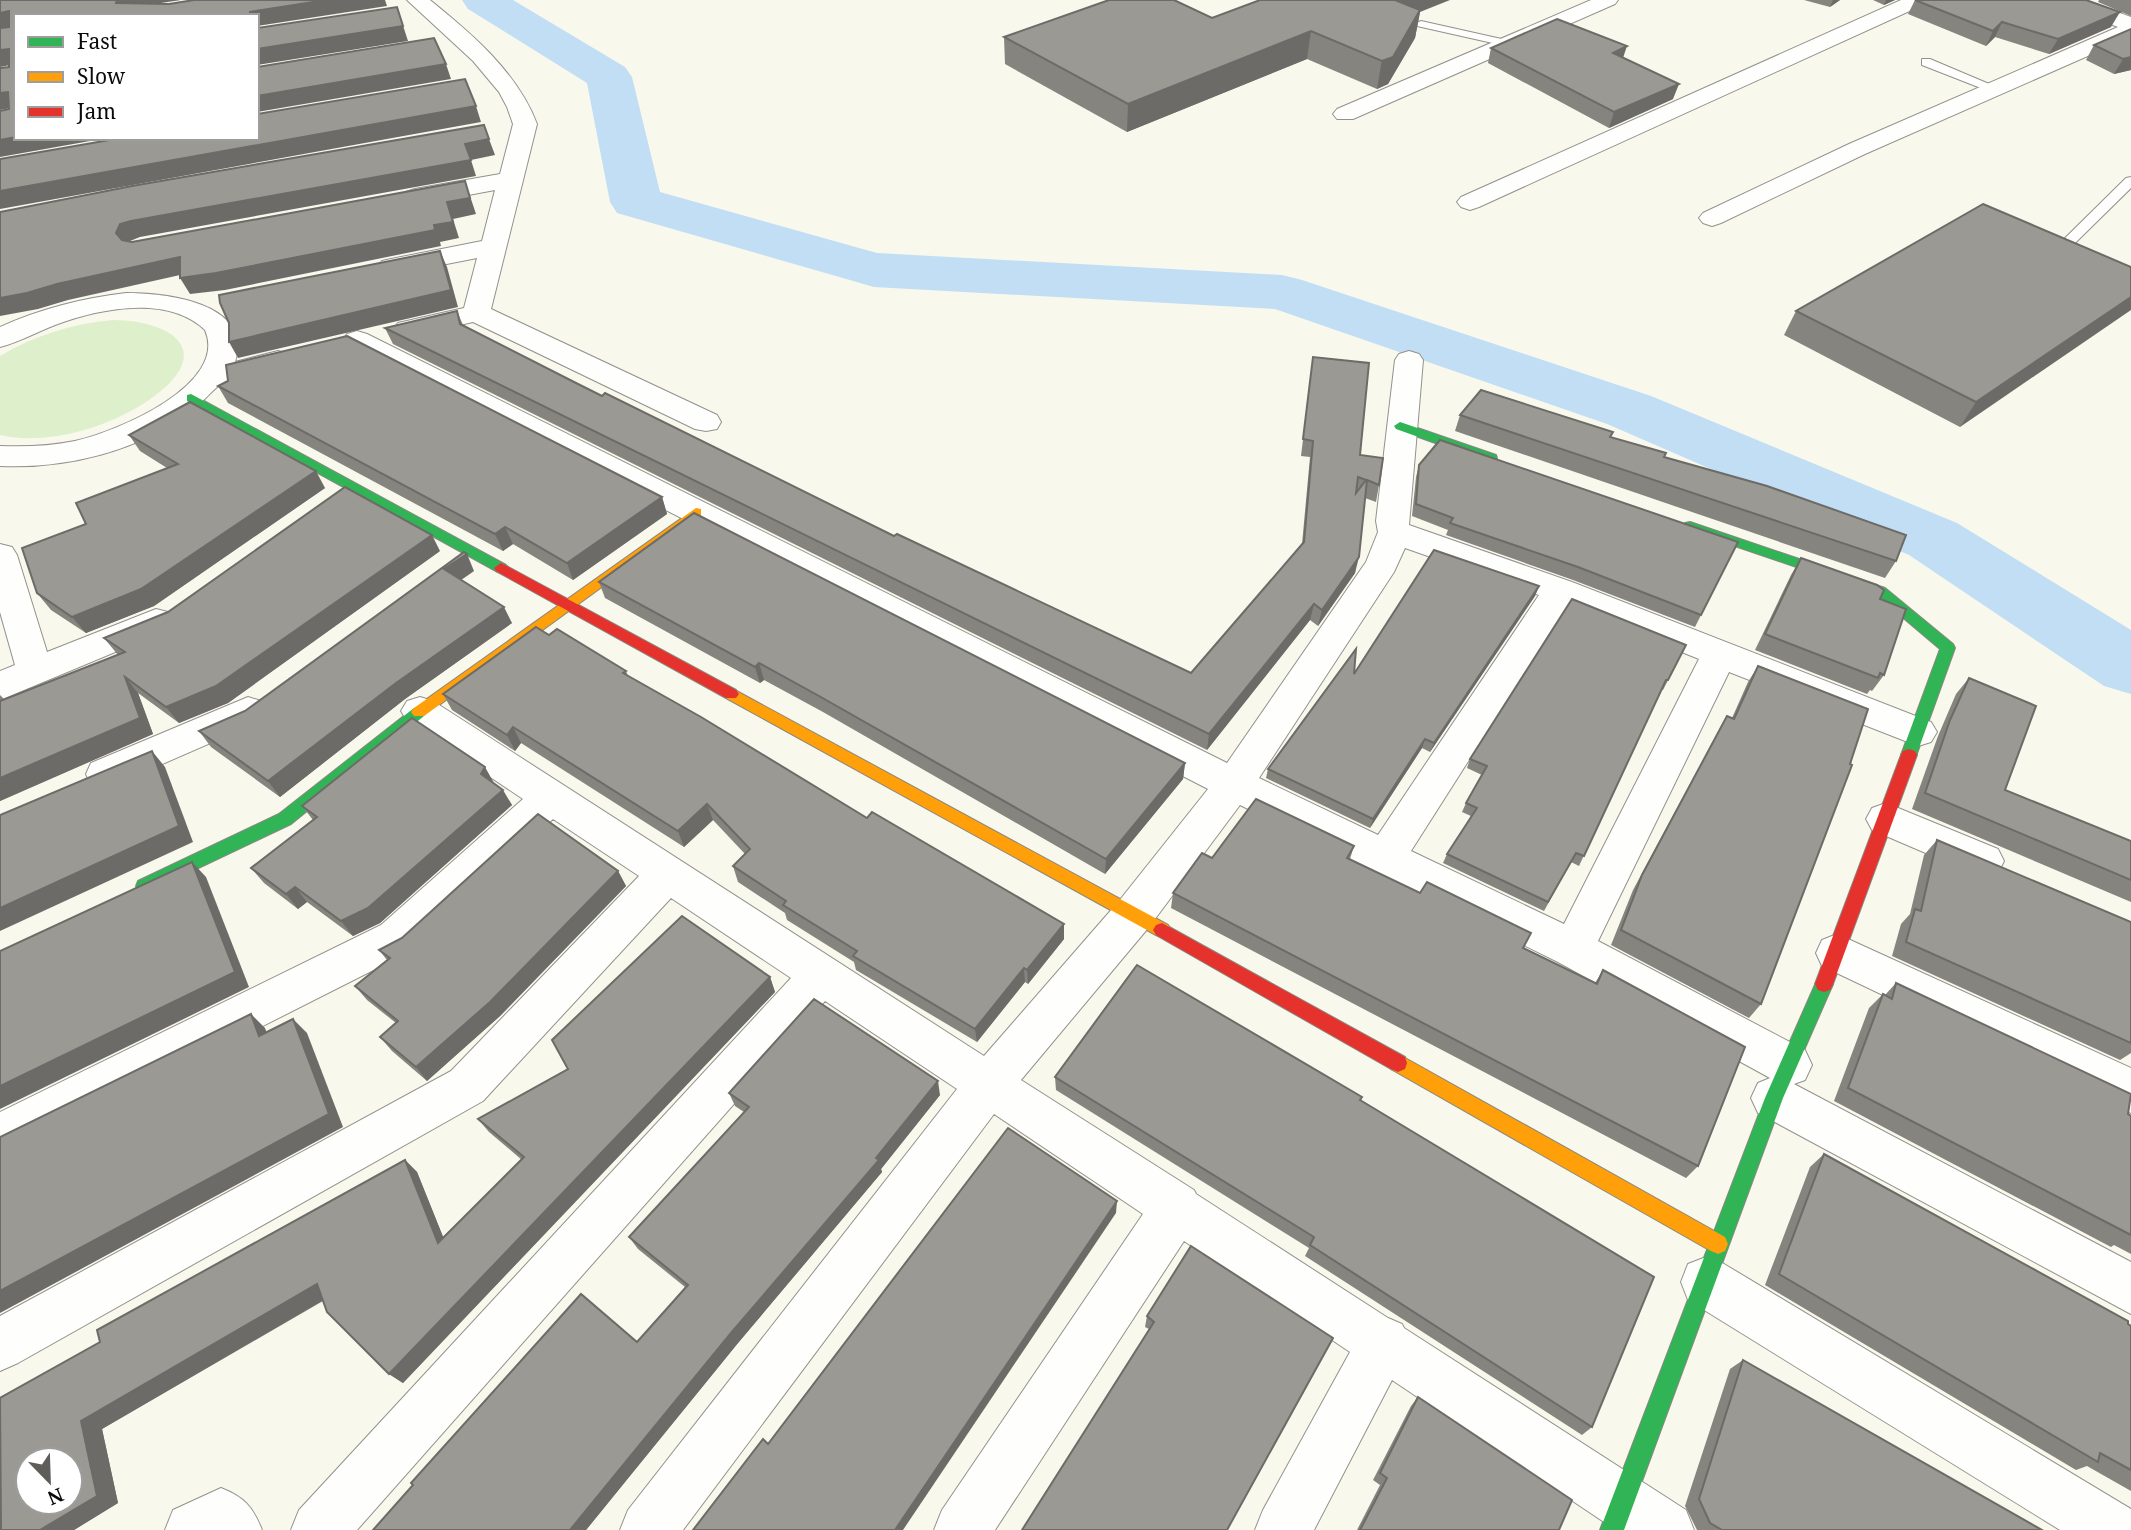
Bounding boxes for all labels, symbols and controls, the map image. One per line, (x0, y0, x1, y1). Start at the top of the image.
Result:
legend (14, 14, 259, 140)
text: Fast (77, 27, 117, 55)
text: Slow (77, 62, 126, 90)
text: Jam (76, 97, 116, 125)
north arrow (14, 1446, 84, 1516)
text: N (44, 1482, 68, 1512)

